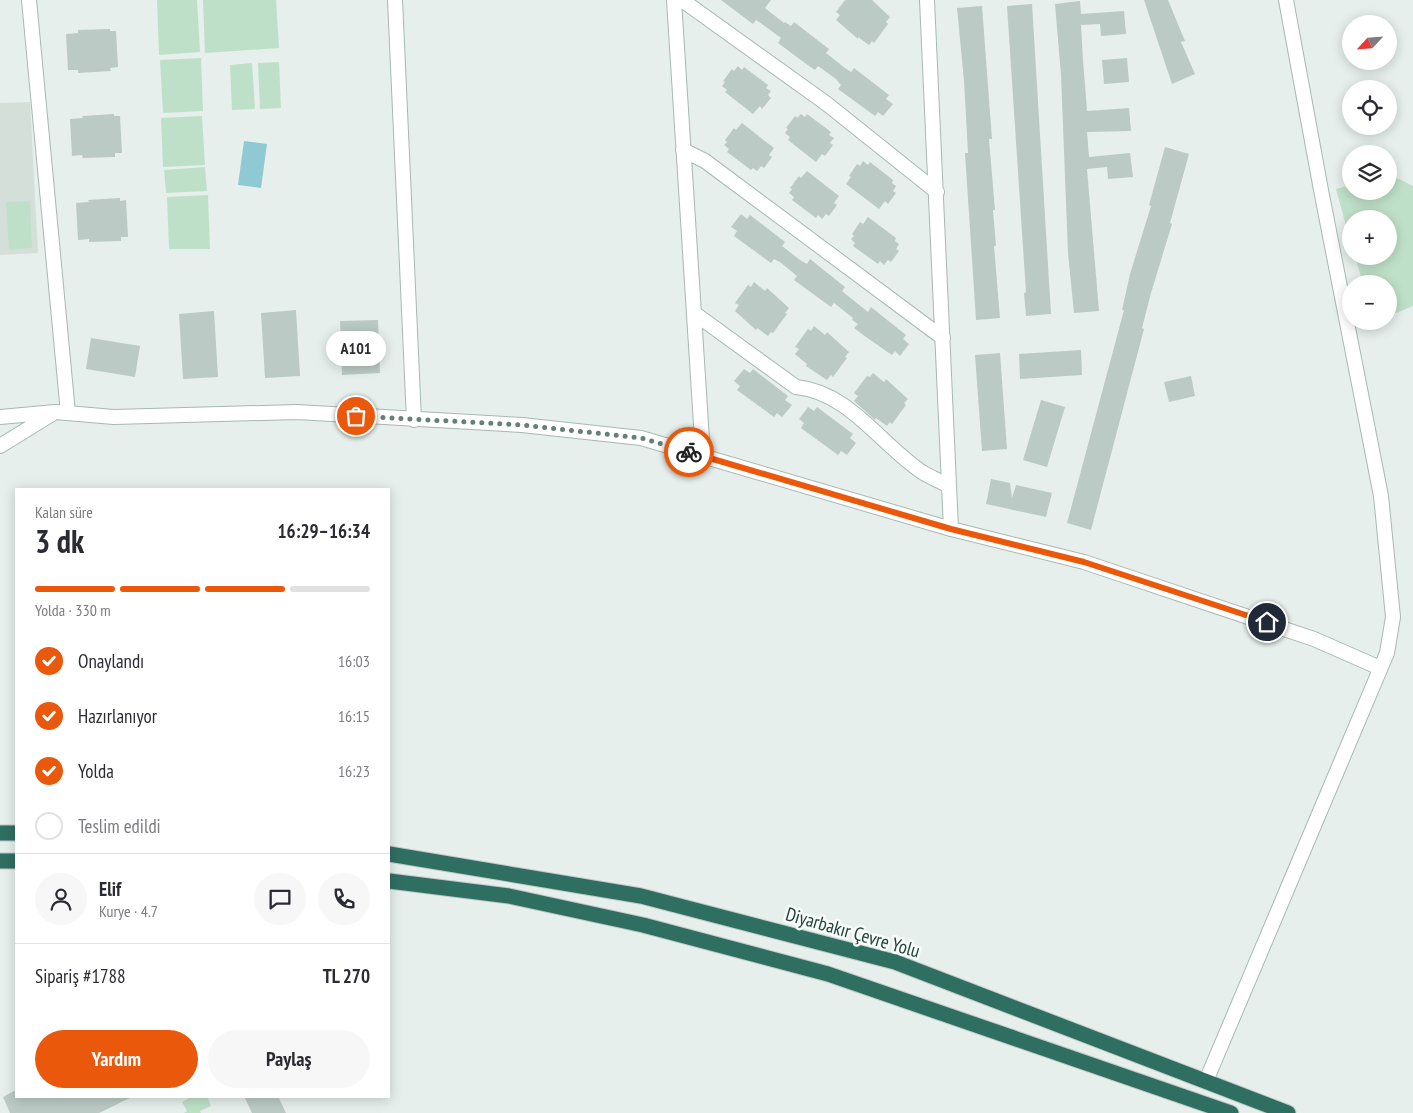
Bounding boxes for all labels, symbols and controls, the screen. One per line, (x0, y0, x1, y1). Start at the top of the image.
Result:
north arrow (1342, 15, 1398, 70)
map controls (1342, 15, 1397, 330)
button: locate (1342, 80, 1397, 135)
button: layers (1342, 145, 1397, 200)
button: + (1342, 210, 1397, 265)
button: − (1342, 275, 1397, 330)
callout: A101 (326, 331, 386, 366)
text: A101 (341, 338, 371, 358)
pin (335, 395, 377, 437)
icon: bag (342, 402, 370, 430)
courier (664, 427, 714, 477)
icon: bike (675, 438, 703, 466)
text: Kalan süre (35, 502, 93, 522)
text: 16:29–16:34 (277, 519, 370, 543)
text: 3 dk (35, 520, 84, 562)
text: Yolda · 330 m (35, 600, 111, 620)
pin (1246, 601, 1288, 643)
icon: home (1253, 608, 1281, 636)
icon: check (35, 647, 63, 675)
text: Onaylandı (78, 649, 144, 673)
text: 16:03 (338, 651, 370, 671)
icon: check (35, 702, 63, 730)
text: Hazırlanıyor (78, 704, 157, 728)
text: 16:15 (338, 706, 370, 726)
icon: check (35, 757, 63, 785)
text: Yolda (78, 759, 114, 783)
text: 16:23 (338, 761, 370, 781)
text: Teslim edildi (78, 814, 161, 838)
button: person (35, 873, 87, 925)
button: chat (254, 873, 306, 925)
button: phone (318, 873, 370, 925)
text: Elif (99, 877, 121, 901)
text: Kurye · 4.7 (99, 901, 158, 921)
street label: Diyarbakır Çevre Yolu (783, 901, 923, 963)
text: Sipariş #1788 (35, 964, 126, 988)
text: TL 270 (323, 964, 370, 988)
button: Yardım (35, 1030, 198, 1088)
button: Paylaş (208, 1030, 370, 1088)

